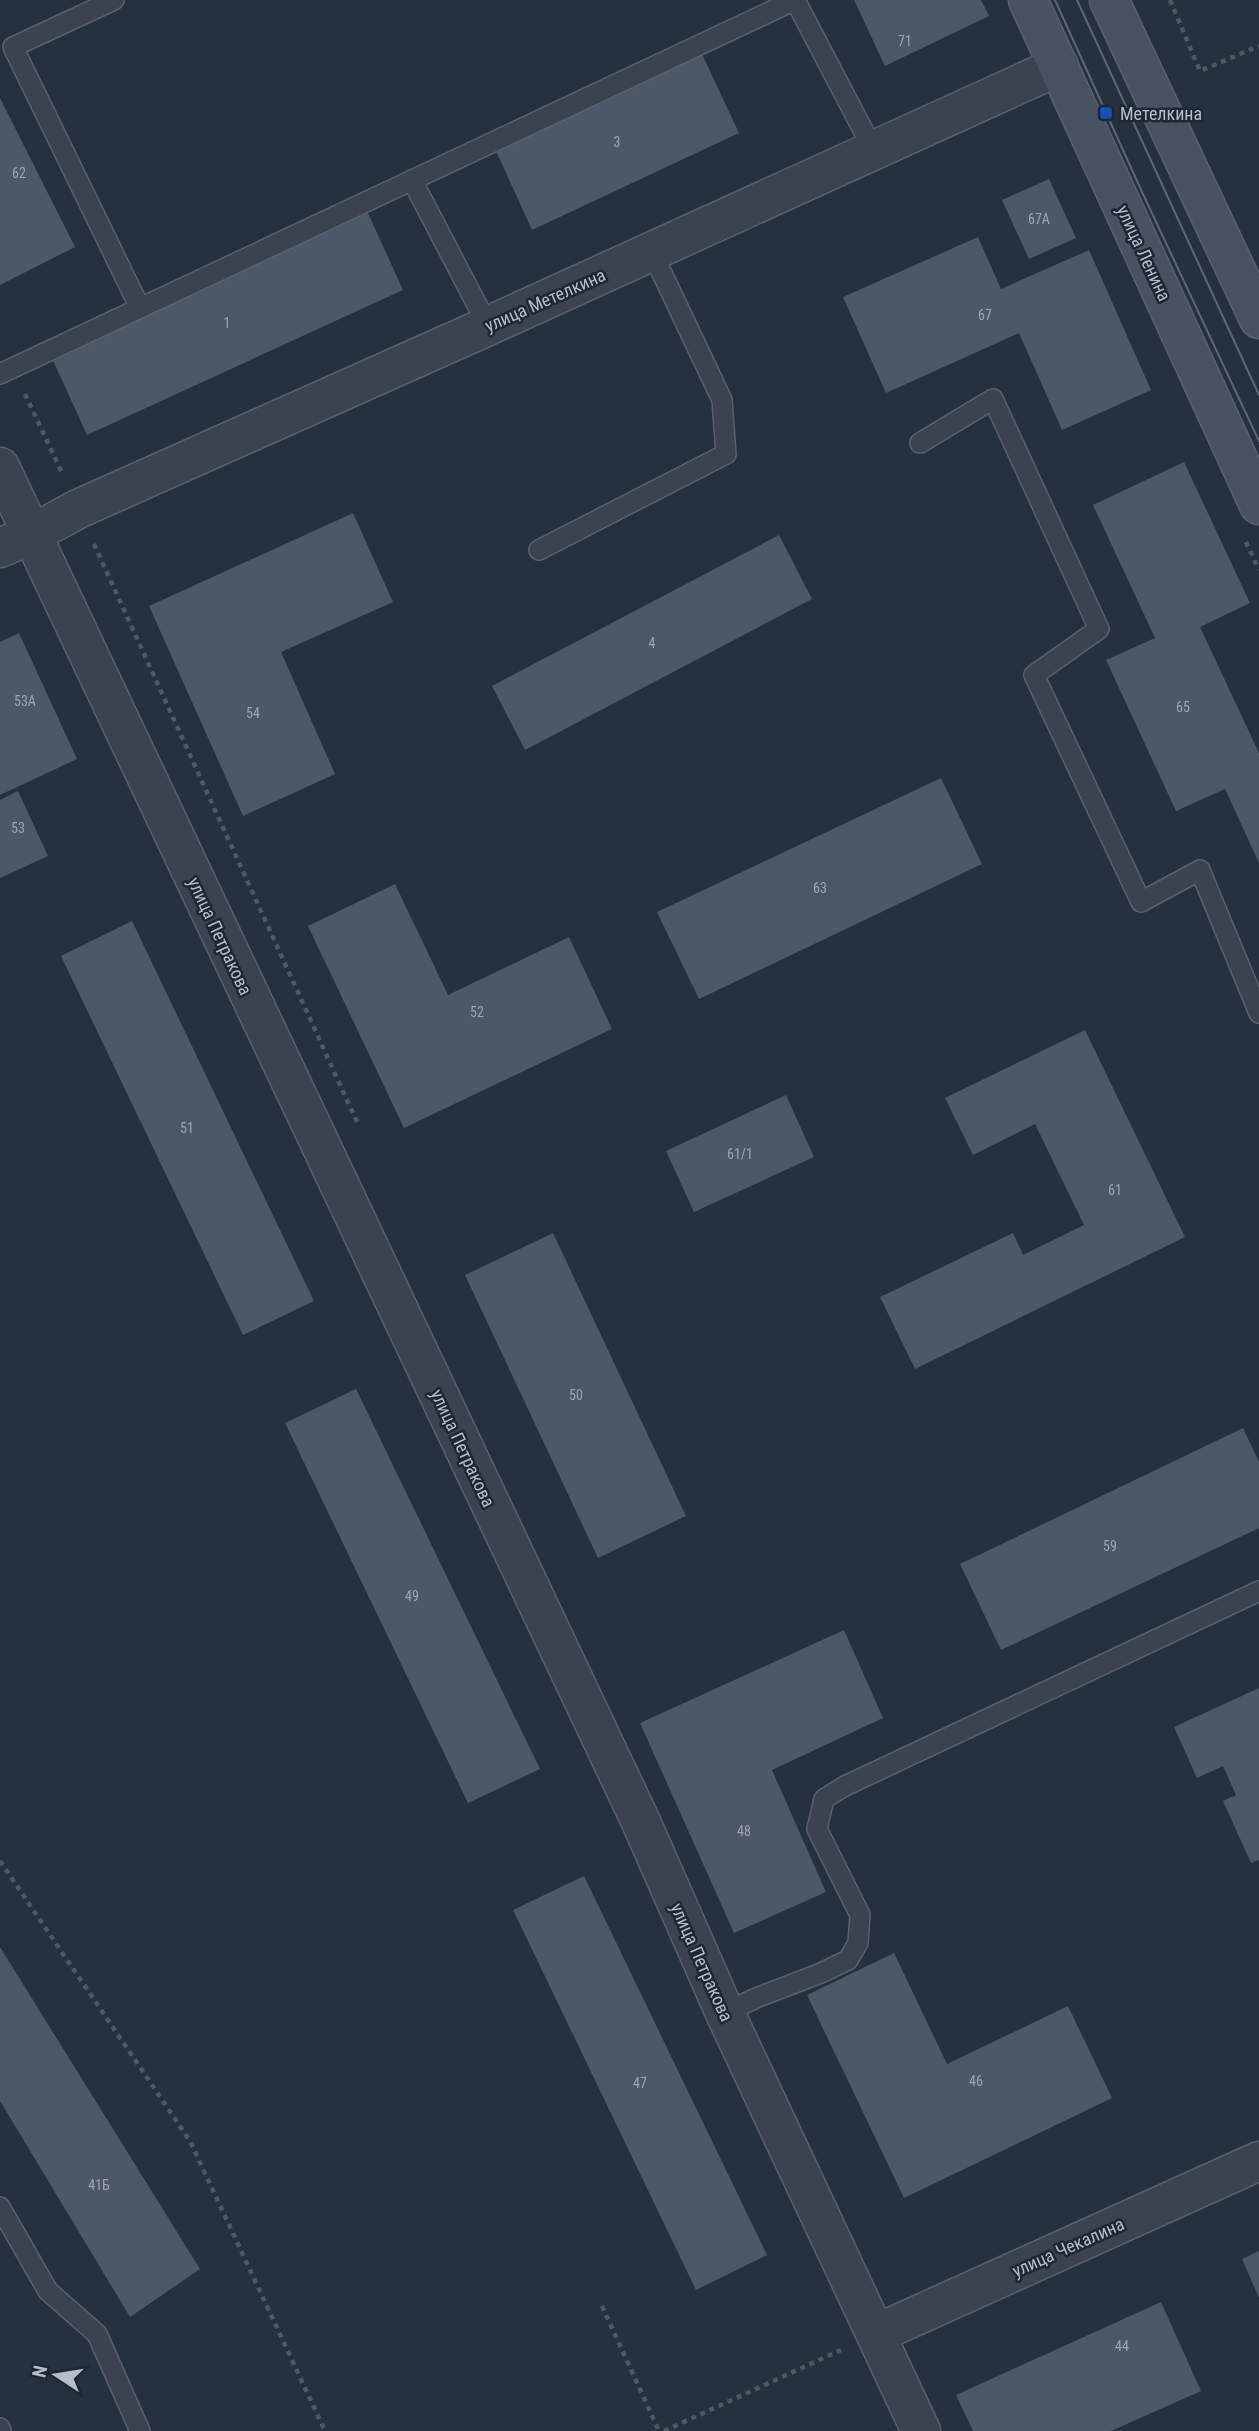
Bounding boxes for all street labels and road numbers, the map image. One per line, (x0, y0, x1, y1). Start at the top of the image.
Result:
street label: улица Ленина (1113, 202, 1175, 304)
street label: улица Метелкина (481, 264, 609, 336)
street label: улица Петракова (184, 874, 256, 998)
street label: улица Петракова (427, 1386, 499, 1510)
street label: улица Петракова (666, 1899, 738, 2025)
street label: улица Чекалина (1009, 2213, 1127, 2281)

